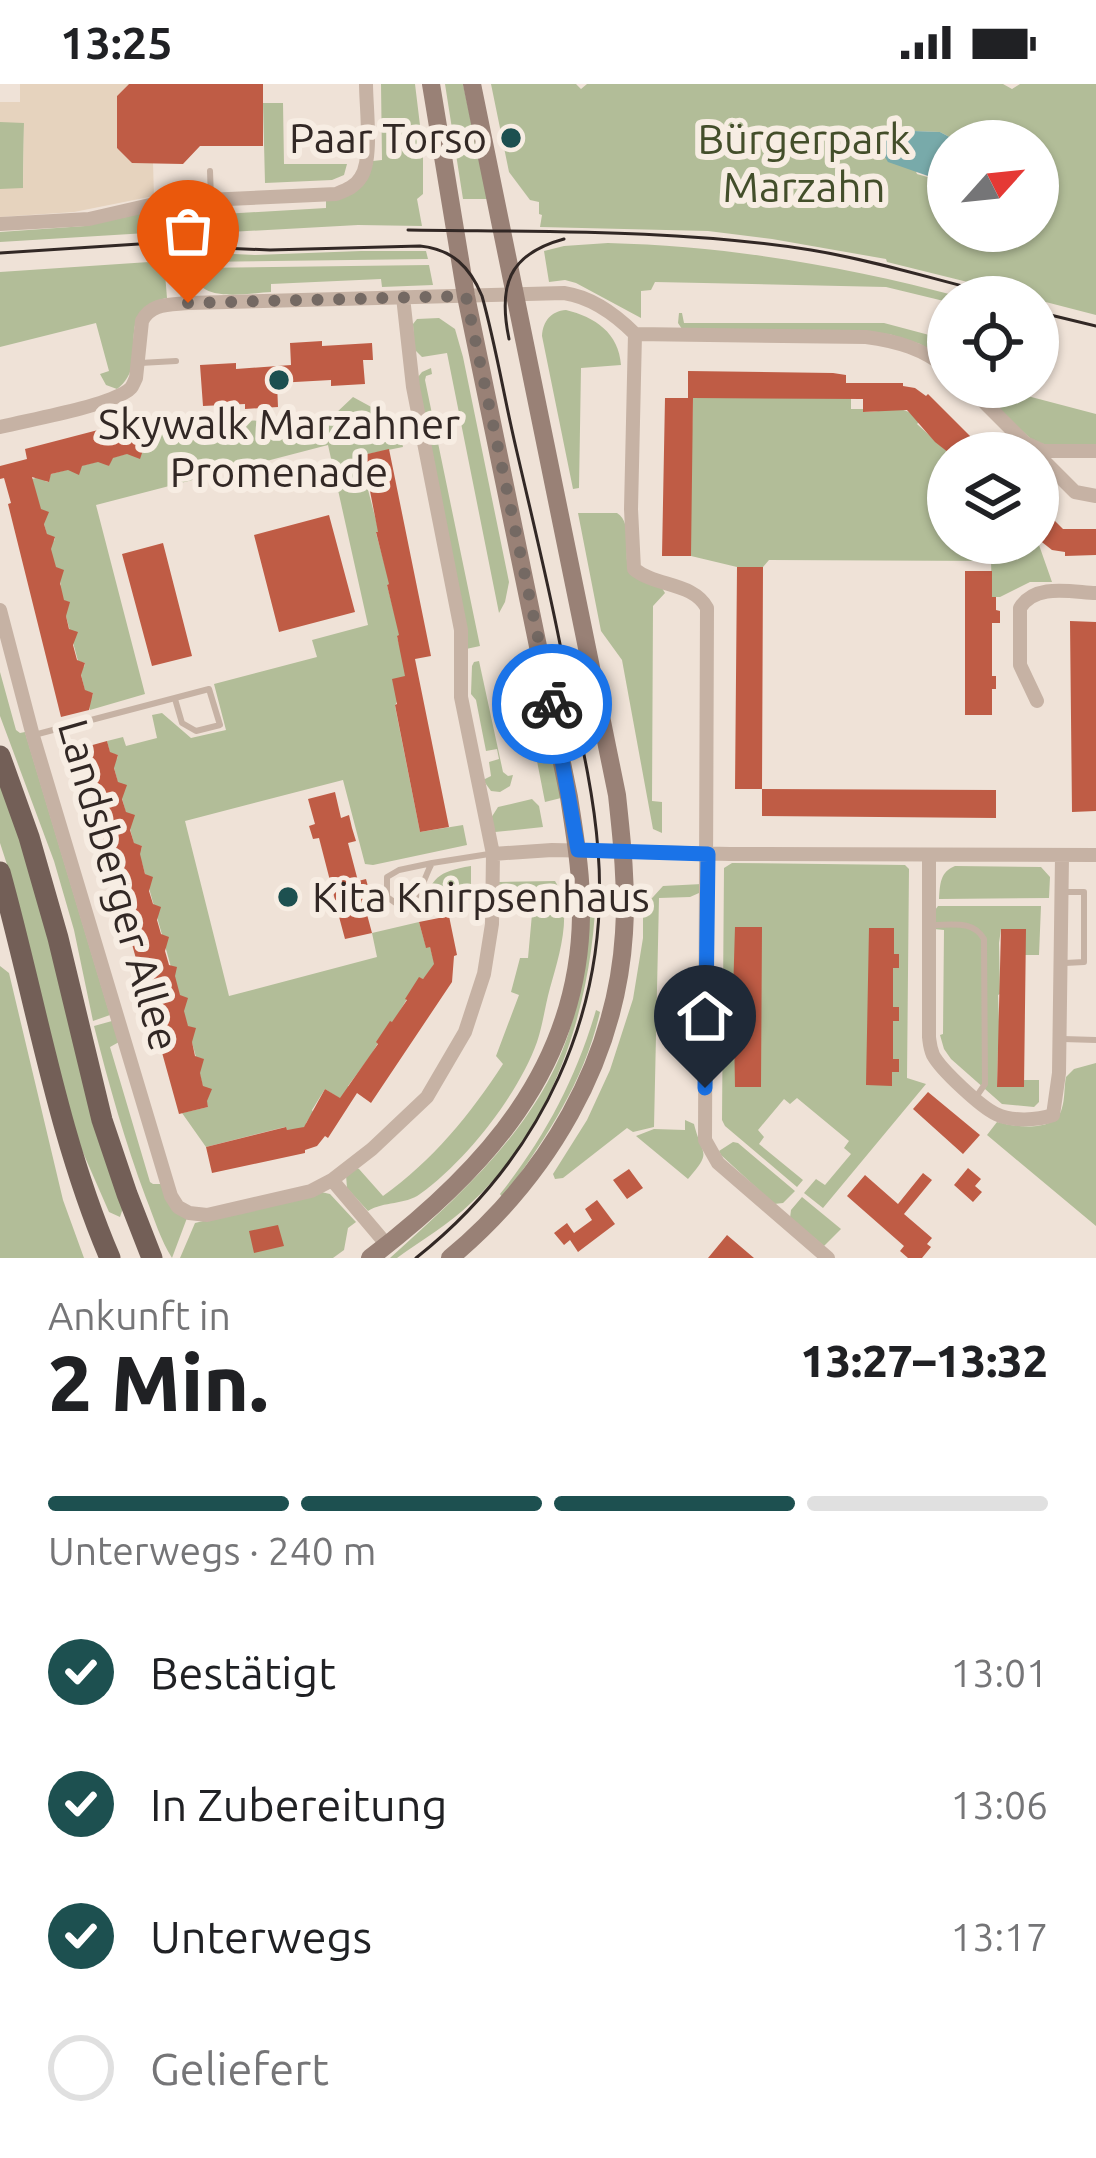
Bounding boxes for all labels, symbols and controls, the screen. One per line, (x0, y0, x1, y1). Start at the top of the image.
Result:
text: 13:25 (60, 17, 173, 68)
place label: Paar Torso (289, 114, 487, 161)
park label: Bürgerpark Marzahn (697, 115, 911, 210)
north arrow (927, 120, 1059, 252)
map controls (927, 120, 1059, 564)
marker: Paar Torso (498, 125, 524, 151)
pin (137, 180, 239, 303)
icon: bag (155, 198, 221, 264)
button: locate (927, 276, 1059, 408)
marker: Skywalk Marzahner Promenade (266, 367, 292, 393)
place label: Skywalk Marzahner Promenade (98, 400, 460, 495)
button: layers (927, 432, 1059, 564)
courier (492, 644, 612, 764)
icon: bike (519, 671, 585, 737)
street label: Landsberger Allee (50, 714, 189, 1056)
place label: Kita Knirpsenhaus (312, 873, 650, 920)
marker: Kita Knirpsenhaus (275, 884, 301, 910)
pin (654, 965, 756, 1088)
icon: home (672, 983, 738, 1049)
text: Ankunft in (48, 1294, 231, 1337)
text: 13:27–13:32 (800, 1335, 1048, 1386)
text: 2 Min. (48, 1338, 268, 1426)
text: Unterwegs · 240 m (48, 1529, 376, 1572)
icon: check (48, 1639, 114, 1705)
text: Bestätigt (150, 1647, 336, 1698)
text: 13:01 (950, 1651, 1048, 1694)
icon: check (48, 1771, 114, 1837)
text: In Zubereitung (150, 1779, 447, 1830)
text: 13:06 (950, 1783, 1048, 1826)
icon: check (48, 1903, 114, 1969)
text: Unterwegs (150, 1911, 372, 1962)
text: 13:17 (950, 1915, 1048, 1958)
text: Geliefert (150, 2043, 329, 2094)

